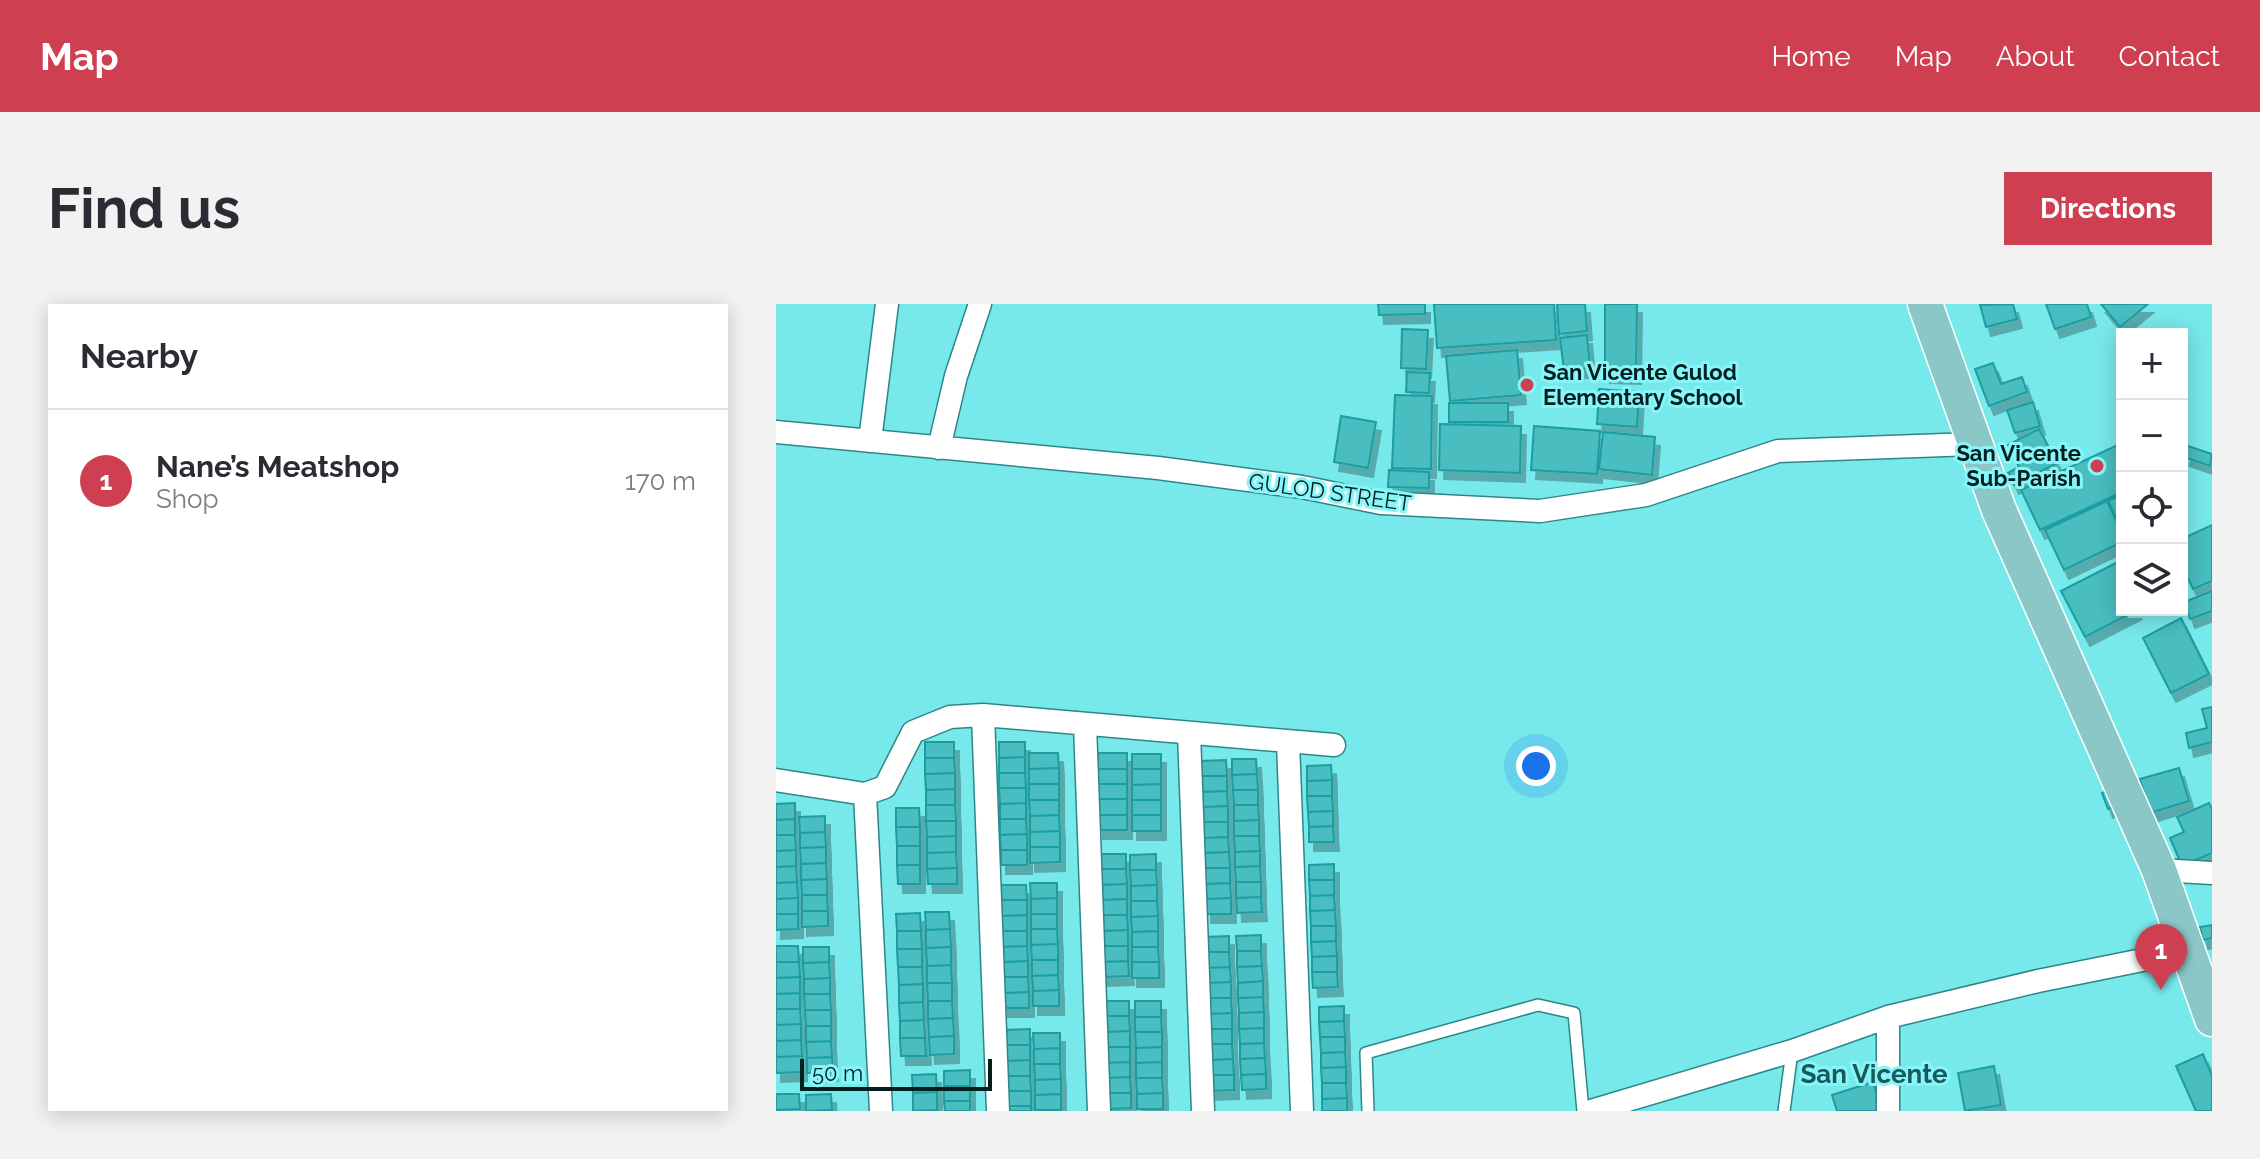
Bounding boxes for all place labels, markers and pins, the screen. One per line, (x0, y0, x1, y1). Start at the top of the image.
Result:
place label: San Vicente Gulod Elementary School (1543, 359, 1744, 410)
marker: San Vicente Gulod Elementary School (1518, 376, 1536, 394)
place label: San Vicente Sub-Parish (1956, 440, 2081, 491)
marker: San Vicente Sub-Parish (2088, 457, 2106, 475)
pin: 1 (2135, 924, 2187, 990)

